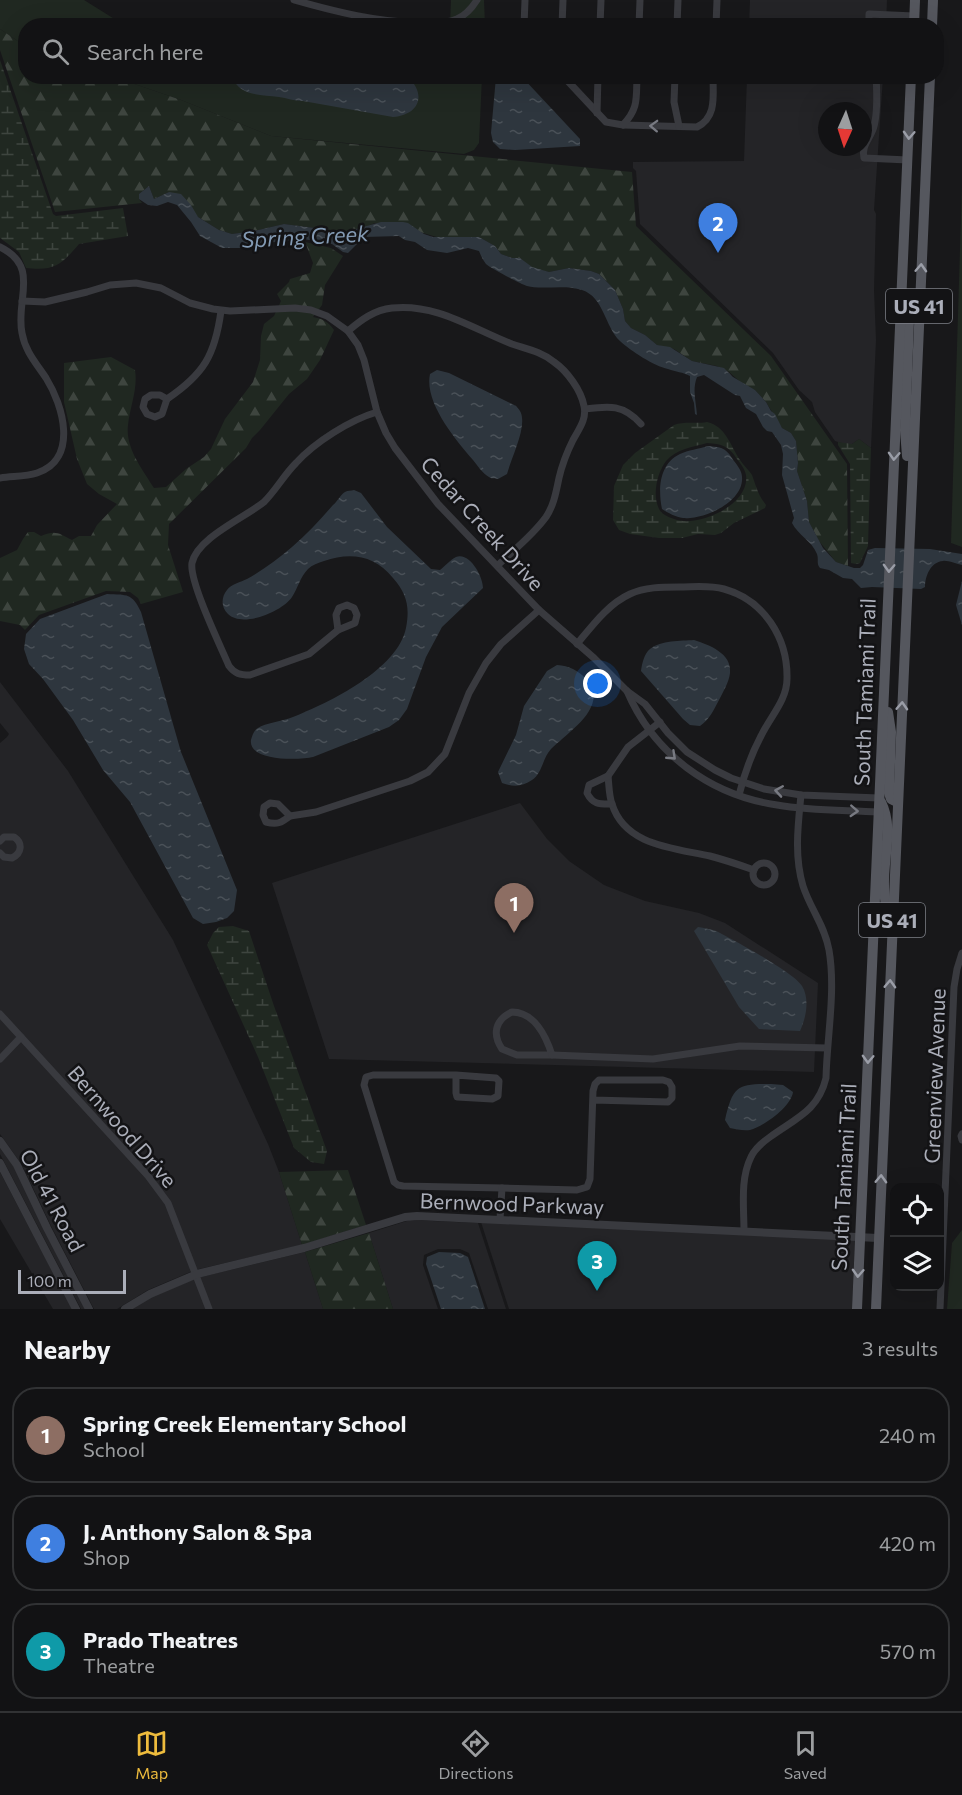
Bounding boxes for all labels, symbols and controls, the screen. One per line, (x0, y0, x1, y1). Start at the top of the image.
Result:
search box (18, 18, 944, 84)
icon: search (39, 35, 72, 68)
text: Search here (87, 38, 203, 65)
north arrow (818, 102, 872, 156)
one-way arrow (649, 119, 658, 132)
one-way arrow (902, 130, 915, 139)
pin: 2 (698, 204, 738, 253)
water label: Spring Creek (241, 219, 371, 253)
one-way arrow (915, 263, 928, 272)
road number: US 41 (886, 289, 952, 323)
street label: Cedar Creek Drive (416, 451, 550, 595)
one-way arrow (888, 451, 901, 460)
one-way arrow (883, 564, 896, 573)
street label: South Tamiami Trail (848, 598, 880, 786)
your location (583, 669, 612, 698)
one-way arrow (895, 701, 908, 710)
one-way arrow (665, 749, 676, 760)
one-way arrow (774, 786, 784, 798)
one-way arrow (849, 804, 858, 817)
pin: 1 (494, 884, 534, 933)
road number: US 41 (859, 903, 925, 937)
one-way arrow (883, 980, 896, 989)
street label: Greenview Avenue (918, 988, 950, 1164)
one-way arrow (861, 1054, 874, 1063)
street label: Bernwood Drive (63, 1060, 183, 1192)
street label: South Tamiami Trail (826, 1083, 860, 1271)
street label: Old 41 Road (16, 1144, 90, 1256)
one-way arrow (875, 1175, 887, 1184)
map controls (890, 1183, 944, 1291)
button: locate (890, 1183, 944, 1237)
street label: Bernwood Parkway (419, 1187, 605, 1219)
button: layers (890, 1237, 944, 1291)
pin: 3 (578, 1242, 616, 1291)
scale bar (18, 1267, 126, 1294)
one-way arrow (852, 1269, 865, 1278)
text: 100 m (27, 1271, 72, 1290)
text: Nearby (24, 1333, 111, 1364)
text: 3 results (862, 1336, 938, 1360)
text: Spring Creek Elementary School (83, 1410, 407, 1437)
text: 1 (41, 1423, 50, 1447)
text: 240 m (879, 1423, 936, 1447)
text: School (83, 1437, 145, 1461)
text: J. Anthony Salon & Spa (83, 1518, 312, 1545)
text: 2 (40, 1531, 51, 1555)
text: 420 m (879, 1531, 936, 1555)
text: Shop (83, 1545, 130, 1569)
text: Prado Theatres (83, 1626, 238, 1653)
text: 3 (40, 1639, 51, 1663)
text: 570 m (880, 1639, 936, 1663)
text: Theatre (83, 1653, 155, 1677)
tab: Map (135, 1727, 168, 1782)
tab: Directions (438, 1727, 513, 1782)
tab: Saved (784, 1727, 827, 1782)

